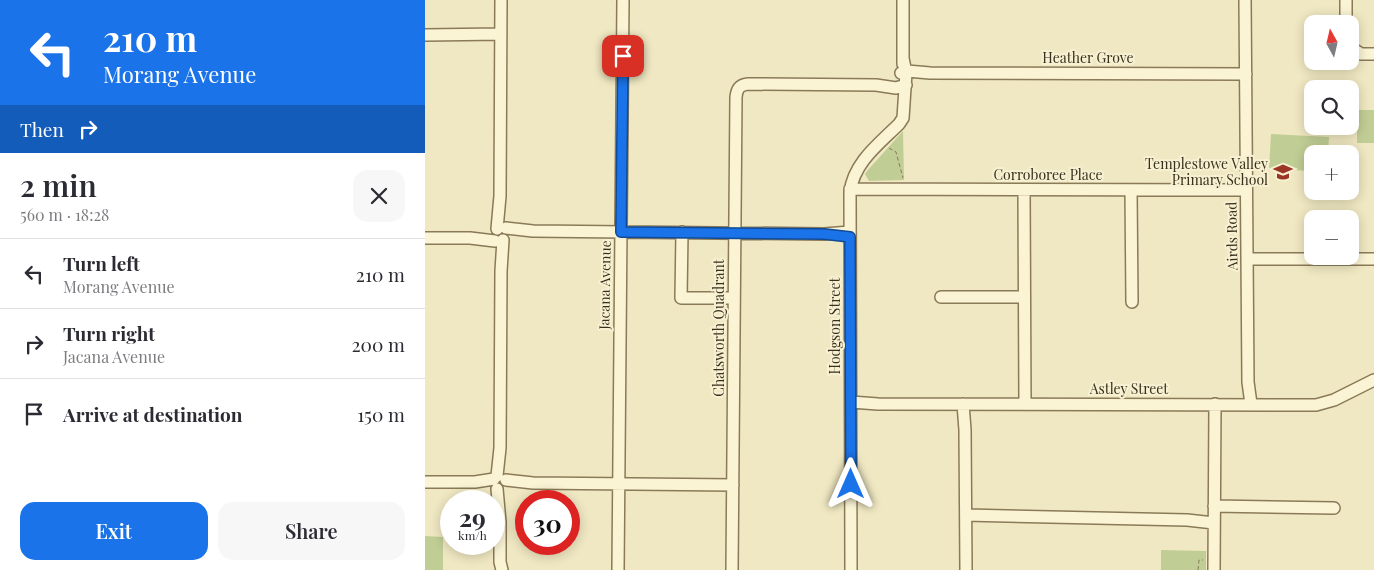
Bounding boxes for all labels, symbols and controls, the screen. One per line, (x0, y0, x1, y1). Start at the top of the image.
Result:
text: 210 m (103, 14, 197, 61)
north arrow (1304, 15, 1359, 70)
map controls (1304, 15, 1359, 265)
icon: left (20, 20, 85, 85)
pin (602, 35, 644, 77)
icon: arrive (609, 42, 637, 70)
street label: Heather Grove (1042, 48, 1134, 67)
text: Morang Avenue (103, 59, 256, 89)
button: search (1304, 80, 1359, 135)
icon: right (74, 115, 102, 143)
text: Then (20, 116, 64, 142)
button: + (1304, 145, 1359, 200)
place label: Templestowe Valley Primary School (1145, 154, 1268, 189)
school or university icon: Templestowe Valley Primary School (1272, 161, 1294, 183)
text: 2 min (20, 165, 97, 205)
street label: Corroboree Place (993, 165, 1103, 184)
button: close (353, 170, 405, 222)
street label: Airds Road (1221, 202, 1242, 271)
text: 560 m · 18:28 (20, 204, 109, 225)
button: − (1304, 210, 1359, 265)
street label: Jacana Avenue (594, 240, 615, 331)
text: Turn left (63, 250, 140, 276)
street label: Chatsworth Quadrant (709, 258, 728, 397)
icon: left (20, 260, 48, 288)
text: 210 m (356, 261, 405, 287)
text: Morang Avenue (63, 276, 175, 297)
street label: Hodgson Street (825, 277, 844, 374)
text: Turn right (63, 320, 155, 346)
icon: right (20, 330, 48, 358)
text: 200 m (351, 331, 405, 357)
text: Jacana Avenue (63, 346, 165, 367)
street label: Astley Street (1089, 379, 1169, 398)
icon: arrive (20, 400, 48, 428)
text: Arrive at destination (63, 401, 243, 427)
text: 150 m (357, 401, 405, 427)
position arrow (824, 457, 876, 509)
speed limit sign: 30 (515, 490, 580, 555)
text: 29 (459, 500, 486, 533)
button: Exit (20, 502, 208, 560)
button: Share (218, 502, 405, 560)
text: km/h (458, 527, 487, 543)

